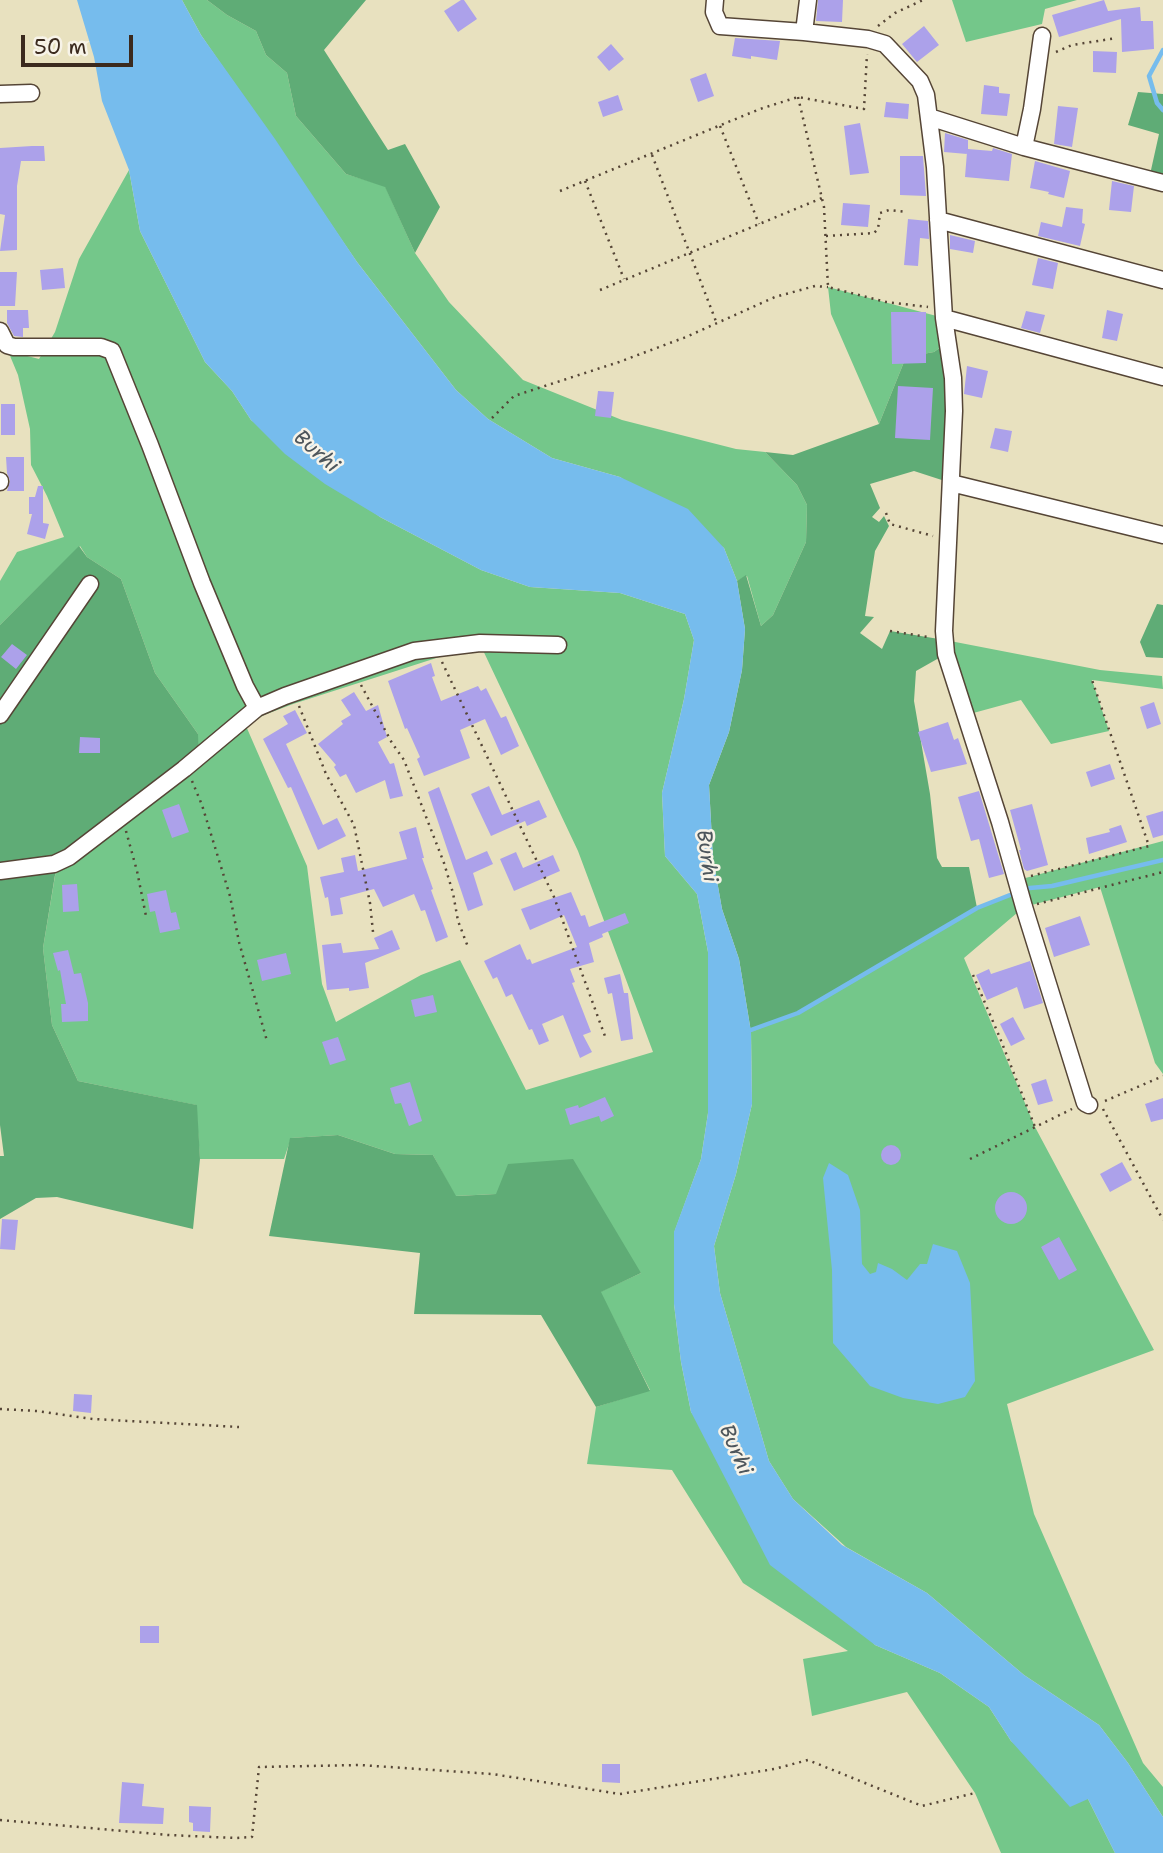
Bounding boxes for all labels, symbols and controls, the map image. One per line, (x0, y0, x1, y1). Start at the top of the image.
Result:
scale bar (24, 21, 136, 65)
text: 50 m (34, 33, 87, 61)
water label: Burhi (288, 425, 344, 479)
water label: Burhi (690, 828, 722, 884)
water label: Burhi (713, 1421, 757, 1479)

